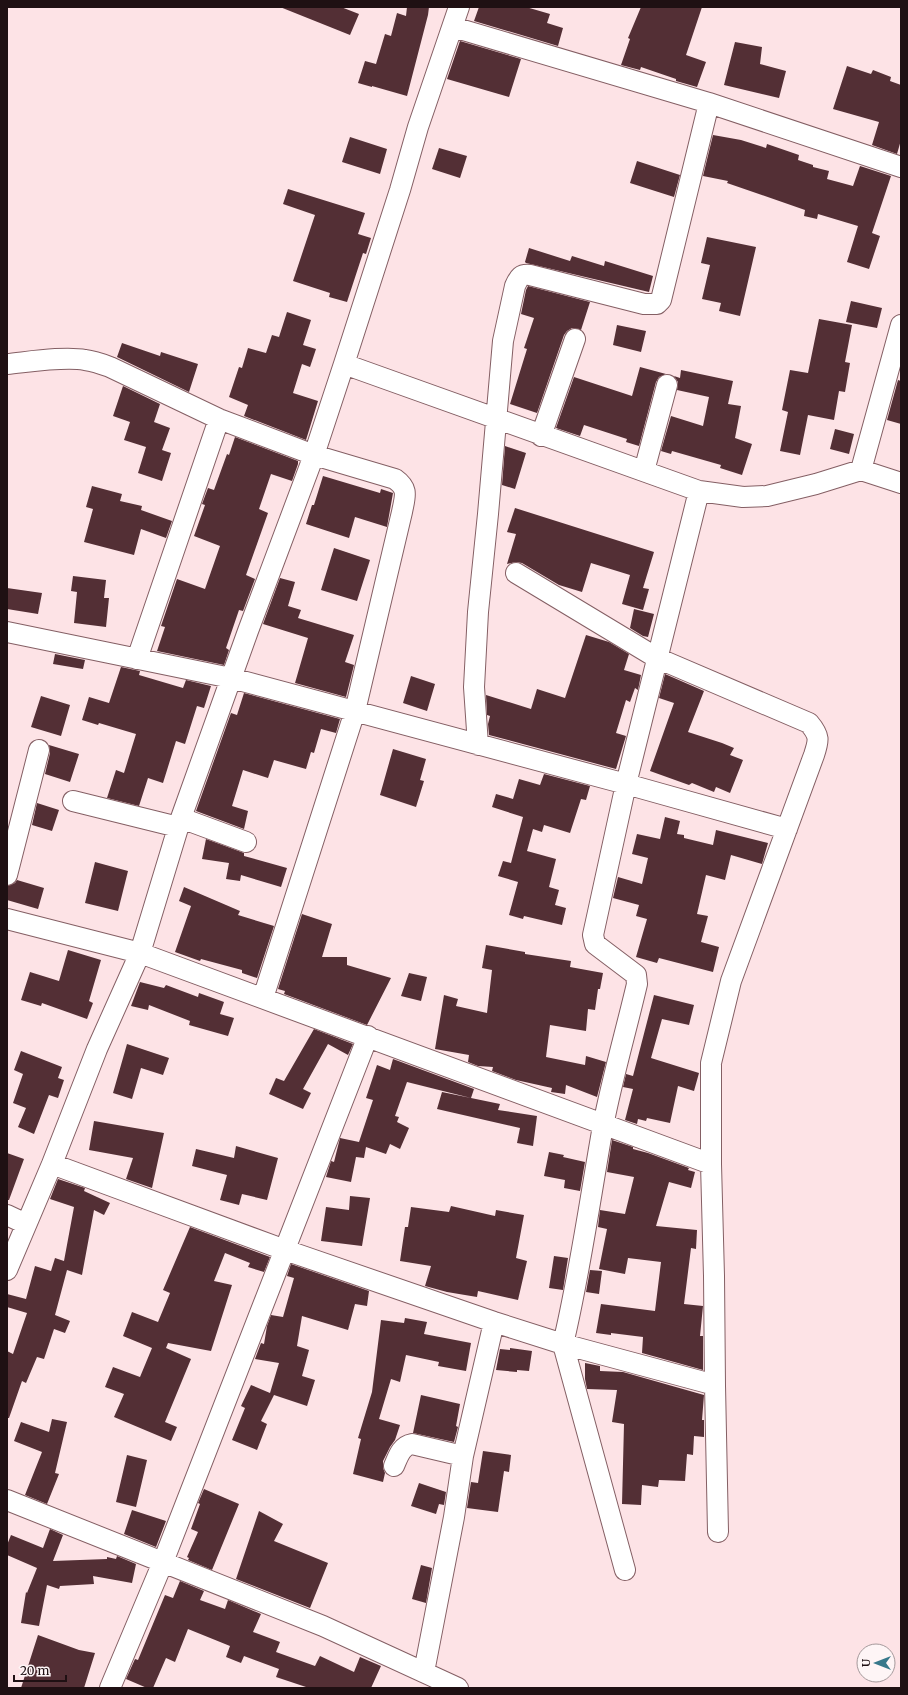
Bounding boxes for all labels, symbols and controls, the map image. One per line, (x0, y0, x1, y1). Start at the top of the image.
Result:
north arrow (856, 1643, 896, 1683)
scale bar (14, 1657, 66, 1683)
text: U (859, 1658, 873, 1667)
text: 20 m (20, 1663, 49, 1678)

